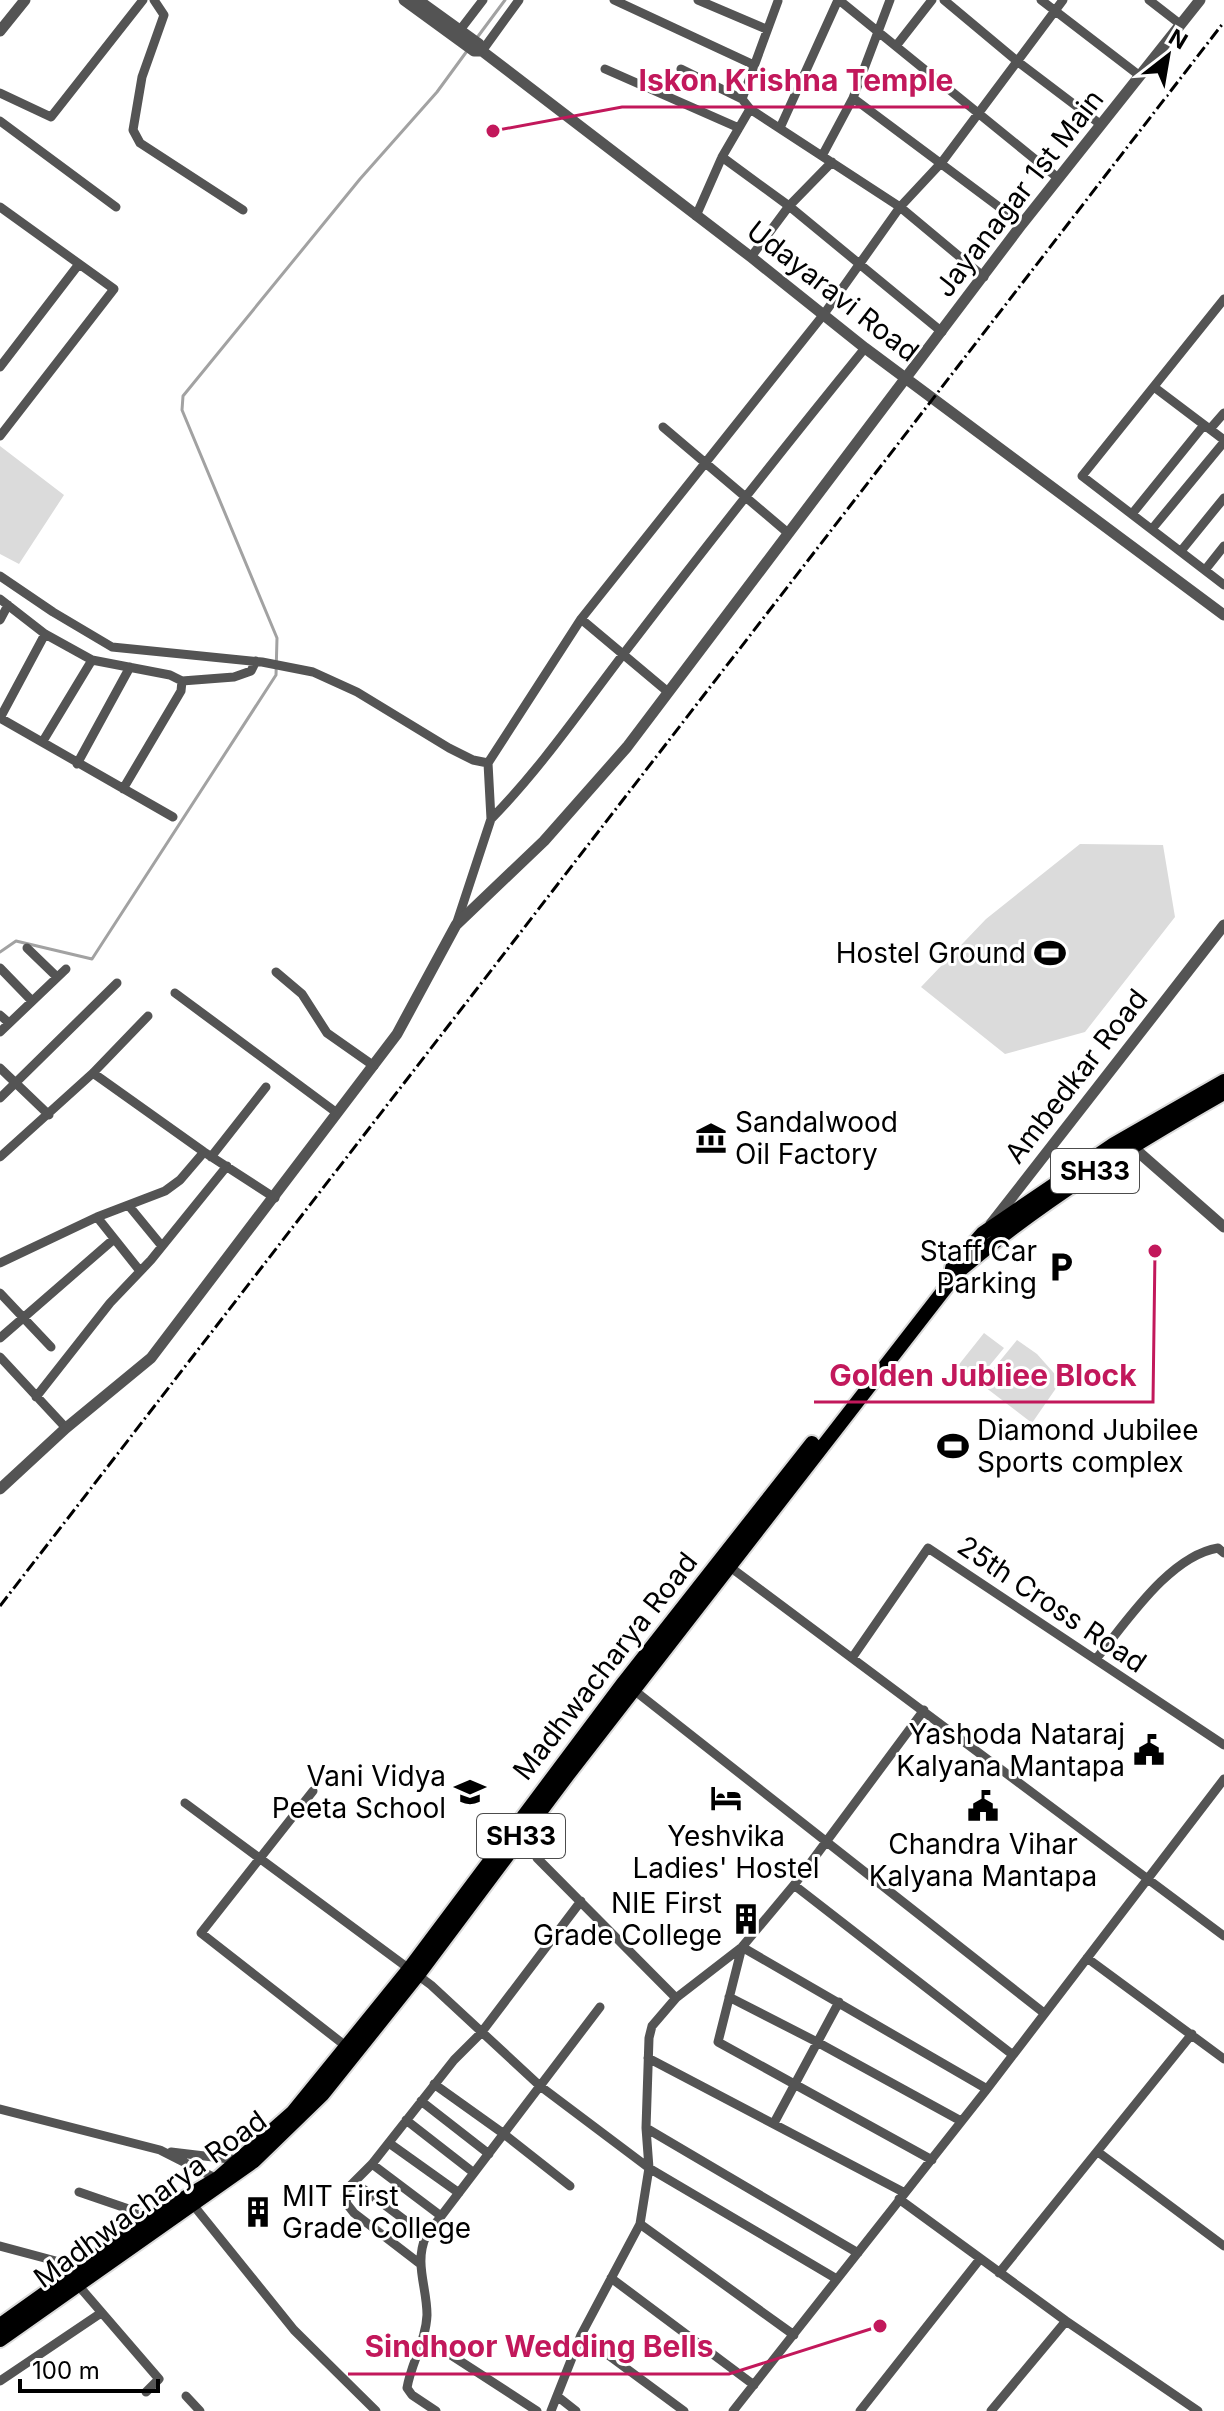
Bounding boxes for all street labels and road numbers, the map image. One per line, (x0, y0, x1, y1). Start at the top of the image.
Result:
street label: Jayanagar 1st Main (927, 83, 1111, 303)
street label: Udayaravi Road (740, 213, 926, 369)
street label: Ambedkar Road (997, 982, 1155, 1170)
road number: SH33 (1051, 1149, 1139, 1193)
street label: 25th Cross Road (951, 1528, 1153, 1680)
street label: Madhwacharya Road (506, 1545, 704, 1787)
road number: SH33 (477, 1814, 565, 1858)
street label: Madhwacharya Road (27, 2103, 273, 2295)

